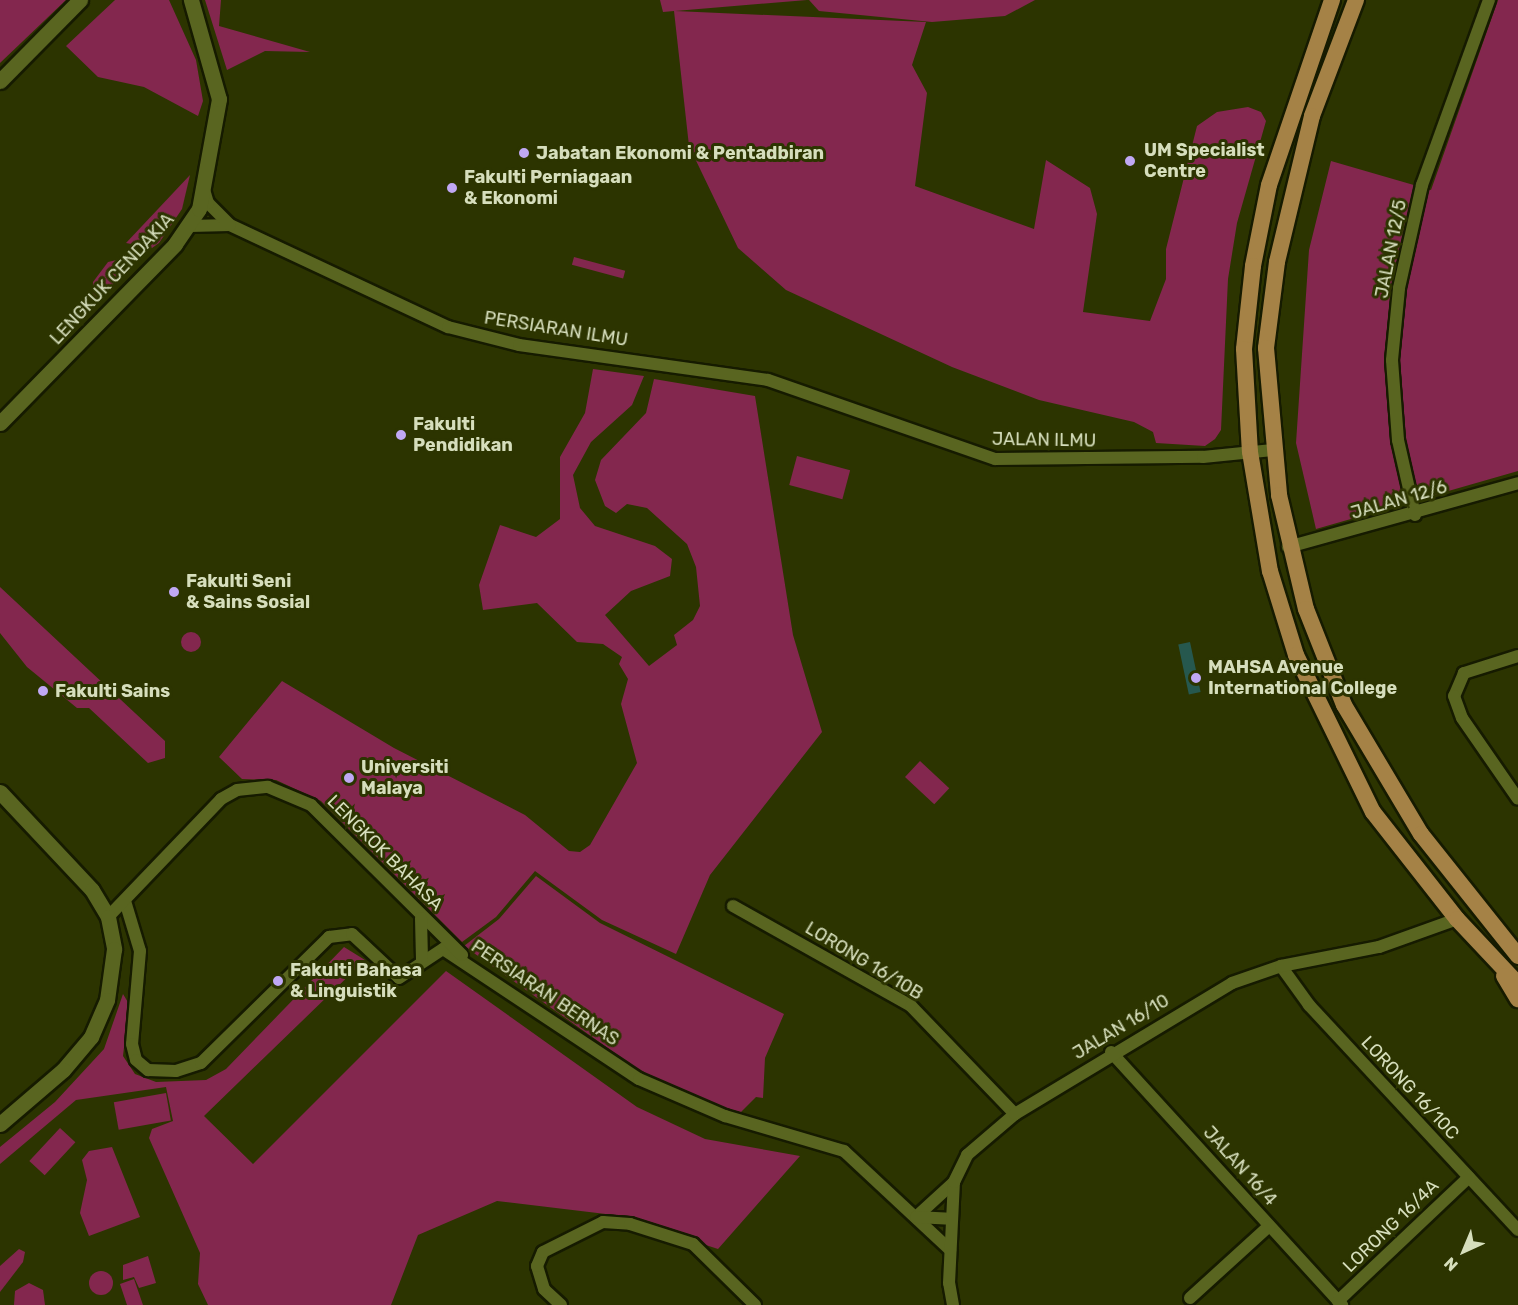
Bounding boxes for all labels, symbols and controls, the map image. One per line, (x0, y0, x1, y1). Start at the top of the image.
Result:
place label: UM Specialist Centre (1144, 140, 1265, 182)
place label: Jabatan Ekonomi & Pentadbiran (536, 142, 824, 164)
marker: Jabatan Ekonomi & Pentadbiran (517, 146, 531, 160)
marker: UM Specialist Centre (1121, 152, 1139, 170)
place label: Fakulti Perniagaan & Ekonomi (464, 167, 632, 210)
marker: Fakulti Perniagaan & Ekonomi (445, 181, 459, 195)
street label: JALAN 12/5 (1371, 198, 1411, 300)
street label: LENGKUK CENDAKIA (45, 209, 179, 349)
street label: PERSIARAN ILMU (483, 307, 629, 351)
place label: Fakulti Pendidikan (413, 414, 513, 456)
marker: Fakulti Pendidikan (394, 428, 408, 442)
street label: JALAN ILMU (992, 428, 1096, 452)
street label: JALAN 12/6 (1348, 476, 1450, 524)
place label: Fakulti Seni & Sains Sosial (186, 571, 310, 614)
marker: Fakulti Seni & Sains Sosial (167, 585, 181, 599)
place label: MAHSA Avenue International College (1208, 657, 1397, 700)
marker: MAHSA Avenue International College (1189, 671, 1203, 685)
place label: Fakulti Sains (55, 680, 170, 702)
marker: Fakulti Sains (36, 684, 50, 698)
place label: Universiti Malaya (361, 757, 449, 800)
marker: Universiti Malaya (342, 771, 356, 785)
street label: LENGKOK BAHASA (323, 791, 447, 915)
street label: LORONG 16/10B (801, 917, 927, 1005)
street label: PERSIARAN BERNAS (467, 936, 623, 1050)
place label: Fakulti Bahasa & Linguistik (290, 960, 422, 1002)
marker: Fakulti Bahasa & Linguistik (271, 974, 285, 988)
street label: JALAN 16/10 (1069, 990, 1173, 1064)
street label: LORONG 16/10C (1357, 1032, 1463, 1144)
street label: JALAN 16/4 (1199, 1122, 1281, 1210)
street label: LORONG 16/4A (1339, 1175, 1443, 1277)
north arrow (1434, 1221, 1494, 1281)
text: N (1440, 1253, 1462, 1275)

